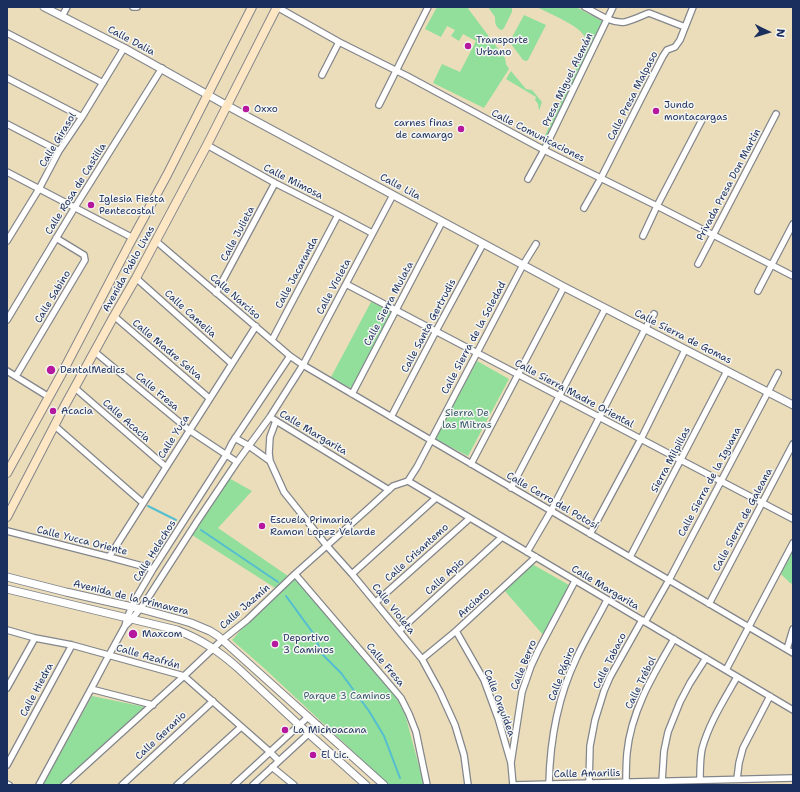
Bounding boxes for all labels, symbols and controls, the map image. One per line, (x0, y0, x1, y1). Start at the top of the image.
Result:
north arrow (748, 12, 788, 52)
street label: Calle Dalia (105, 24, 157, 58)
text: N (773, 28, 788, 38)
street label: Presa Miguel Alemán (540, 31, 596, 129)
place label: Transporte Urbano (476, 34, 528, 58)
marker: Transporte Urbano (463, 41, 473, 51)
street label: Calle Presa Malpaso (605, 49, 661, 143)
place label: Jundo montacargas (664, 99, 727, 122)
place label: Oxxo (254, 103, 278, 115)
marker: Oxxo (241, 104, 251, 114)
marker: Jundo montacargas (651, 106, 661, 116)
street label: Calle Comunicaciones (489, 107, 587, 165)
street label: Calle Girasol (37, 111, 79, 169)
place label: carnes finas de camargo (394, 117, 453, 140)
marker: carnes finas de camargo (456, 124, 466, 134)
street label: Privada Presa Don Martín (694, 127, 764, 243)
street label: Calle Rosa de Castilla (43, 141, 109, 237)
street label: Calle Mimosa (261, 162, 325, 202)
street label: Calle Lila (378, 171, 422, 203)
place label: Iglesia Fiesta Pentecostal (99, 193, 164, 216)
marker: Iglesia Fiesta Pentecostal (86, 200, 96, 210)
street label: Calle Julieta (219, 205, 257, 263)
street label: Avenida Pablo Livas (100, 224, 158, 314)
street label: Calle Jacaranda (273, 235, 321, 311)
street label: Calle Violeta (314, 257, 354, 317)
street label: Calle Sierra Mulata (362, 260, 416, 348)
street label: Calle Sabino (33, 268, 73, 326)
street label: Calle Narciso (207, 272, 263, 322)
street label: Calle Santa Gertrudis (399, 277, 459, 375)
street label: Calle Sierra de la Soledad (439, 280, 509, 396)
street label: Calle Camelia (162, 288, 218, 340)
street label: Calle Sierra de Gomas (632, 307, 734, 367)
street label: Calle Madre Selva (130, 317, 204, 383)
street label: Calle Sierra Madre Oriental (512, 357, 636, 431)
marker: DentalMedics (45, 364, 57, 376)
place label: DentalMedics (60, 364, 125, 376)
street label: Calle Fresa (133, 370, 181, 414)
street label: Calle Acacia (100, 397, 152, 445)
place label: Acacia (61, 405, 93, 417)
marker: Acacia (48, 406, 58, 416)
park label: Sierra De las Mitras (442, 407, 492, 430)
street label: Calle Margarita (277, 408, 349, 458)
street label: Calle Yuca (156, 413, 192, 461)
street label: Sierra Milpillas (649, 425, 693, 495)
street label: Calle Sierra de la Iguana (676, 425, 744, 539)
street label: Calle Sierra de Galeana (711, 466, 775, 574)
street label: Calle Cerro del Potosí (504, 470, 600, 532)
place label: Escuela Primaria, Ramon Lopez Velarde (270, 514, 376, 538)
street label: Calle Helechos (131, 518, 179, 584)
marker: Escuela Primaria, Ramon Lopez Velarde (257, 521, 267, 531)
street label: Calle Crisantemo (383, 521, 451, 585)
street label: Calle Yucca Oriente (35, 524, 129, 558)
street label: Calle Apio (423, 556, 467, 598)
street label: Calle Margarita (569, 563, 641, 613)
street label: Avenida de la Primavera (72, 578, 190, 618)
street label: Calle Violeta (369, 581, 417, 637)
street label: Calle Jazmín (218, 582, 272, 632)
street label: Anciano (456, 585, 492, 621)
marker: Maxcom (127, 628, 139, 640)
place label: Maxcom (142, 628, 182, 640)
street label: Calle Tabaco (591, 631, 629, 691)
place label: Deportivo 3 Caminos (283, 632, 334, 656)
street label: Calle Berro (508, 638, 540, 692)
marker: Deportivo 3 Caminos (270, 639, 280, 649)
street label: Calle Fresa (363, 641, 407, 689)
street label: Calle Azafrán (115, 642, 181, 672)
street label: Calle Pápiro (546, 645, 578, 703)
street label: Calle Trébol (623, 655, 659, 711)
street label: Calle Hiedra (18, 661, 56, 719)
street label: Calle Orquídea (481, 668, 517, 738)
park label: Parque 3 Caminos (304, 690, 390, 702)
street label: Calle Geranio (133, 709, 189, 763)
place label: La Michoacana (293, 724, 367, 736)
marker: La Michoacana (280, 725, 290, 735)
place label: El Lic. (321, 749, 349, 761)
marker: El Lic. (308, 750, 318, 760)
street label: Calle Amarilis (554, 767, 620, 781)

